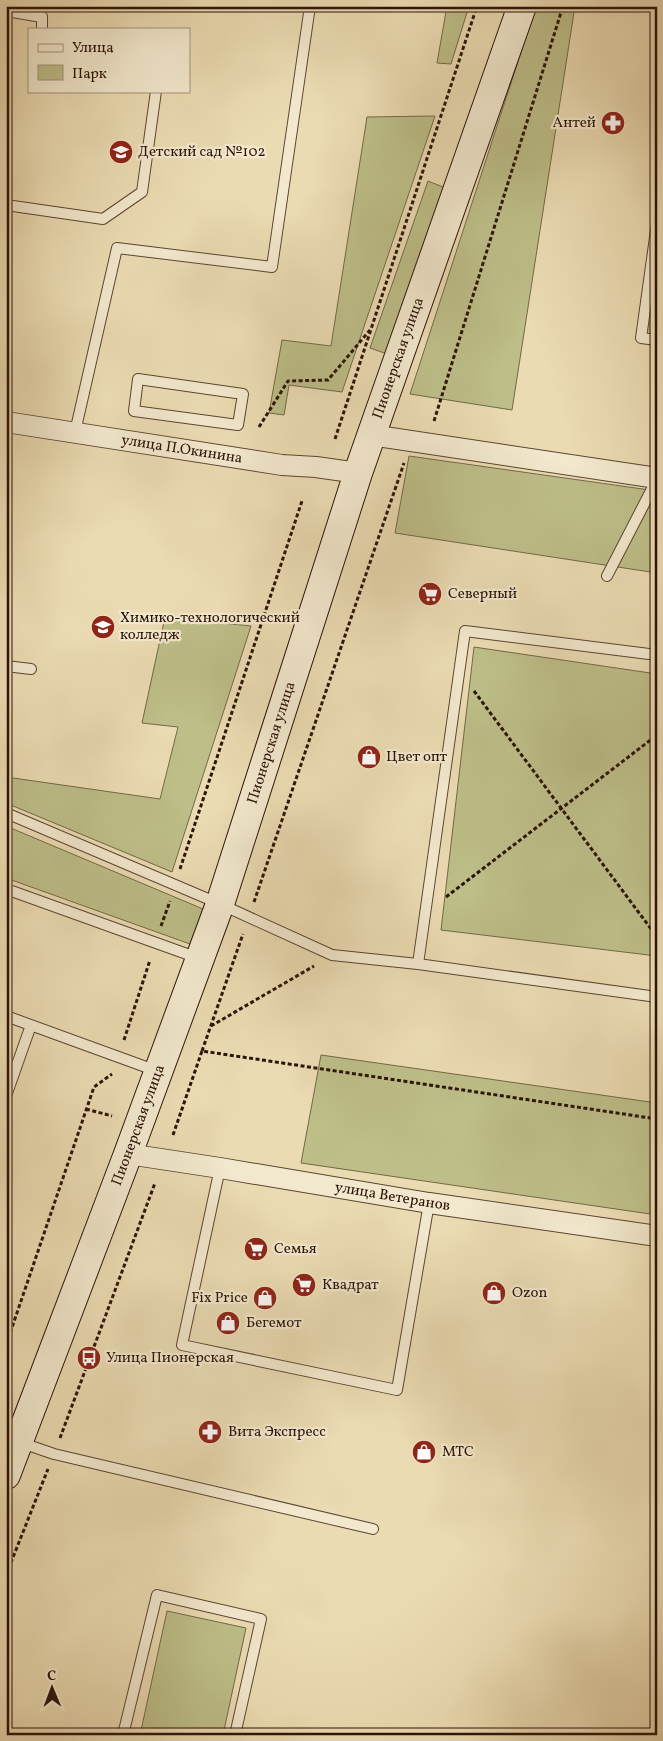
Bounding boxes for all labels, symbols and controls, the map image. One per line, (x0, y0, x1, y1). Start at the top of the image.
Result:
legend (28, 28, 190, 92)
text: Улица (72, 38, 114, 59)
text: Парк (72, 64, 107, 85)
pharmacy icon: Антей (600, 110, 626, 136)
place label: Антей (553, 113, 596, 134)
school or university icon: Детский сад №102 (108, 139, 134, 165)
place label: Детский сад №102 (138, 142, 265, 163)
street label: Пионерская улица (367, 295, 429, 422)
street label: улица П.Окинина (120, 430, 244, 469)
supermarket icon: Северный (417, 581, 443, 607)
place label: Северный (448, 584, 517, 605)
place label: Химико-технологический колледж (120, 608, 300, 646)
school or university icon: Химико-технологический колледж (90, 614, 116, 640)
street label: Пионерская улица (242, 679, 301, 807)
shop icon: Цвет опт (356, 744, 382, 770)
place label: Цвет опт (386, 747, 448, 768)
street label: Пионерская улица (106, 1062, 170, 1189)
street label: улица Ветеранов (333, 1177, 452, 1216)
supermarket icon: Семья (243, 1236, 269, 1262)
place label: Семья (274, 1239, 317, 1260)
supermarket icon: Квадрат (291, 1272, 317, 1298)
place label: Квадрат (322, 1275, 379, 1296)
shop icon: Ozon (481, 1280, 507, 1306)
place label: Ozon (512, 1283, 547, 1304)
shop icon: Fix Price (252, 1285, 278, 1311)
place label: Fix Price (191, 1288, 248, 1309)
shop icon: Бегемот (215, 1310, 241, 1336)
place label: Бегемот (246, 1313, 302, 1334)
bus stop icon: Улица Пионерская (76, 1345, 102, 1371)
place label: Улица Пионерская (106, 1348, 234, 1369)
pharmacy icon: Вита Экспресс (197, 1419, 223, 1445)
place label: Вита Экспресс (228, 1422, 326, 1443)
shop icon: МТС (411, 1439, 437, 1465)
place label: МТС (442, 1442, 474, 1463)
north arrow (28, 1664, 78, 1714)
text: С (47, 1667, 56, 1686)

